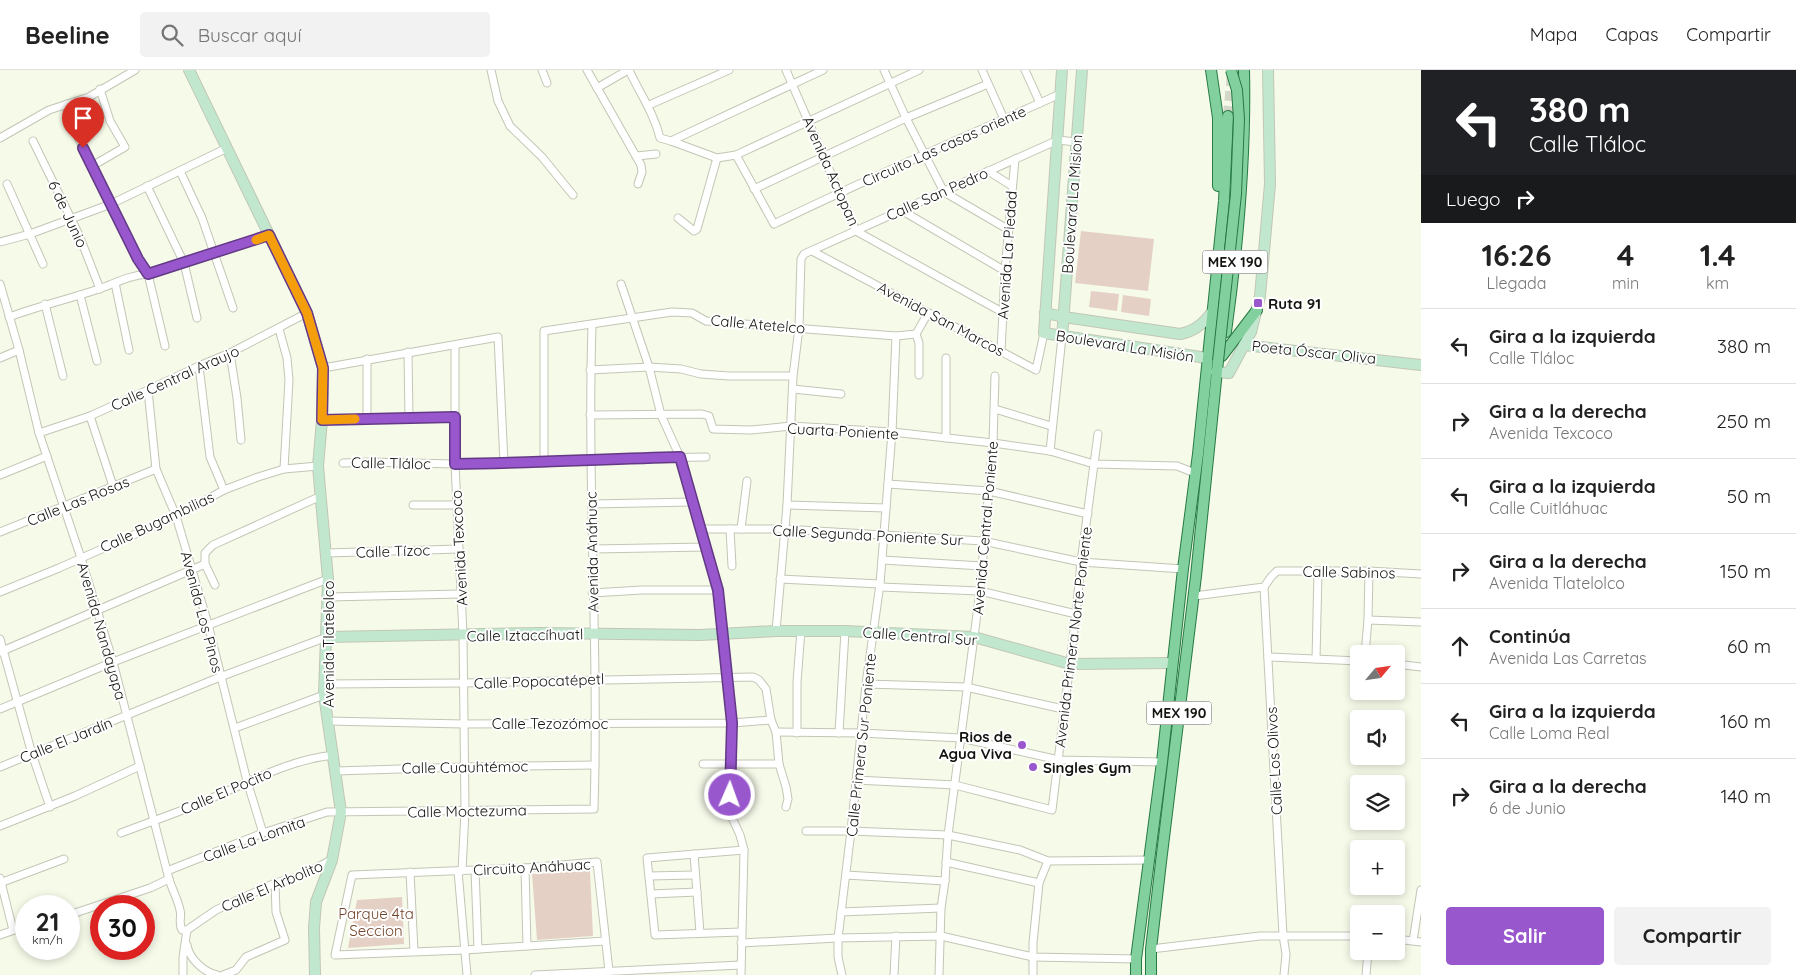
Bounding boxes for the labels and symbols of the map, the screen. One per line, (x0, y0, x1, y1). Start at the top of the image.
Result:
pin (62, 97, 104, 148)
street label: Circuito Las casas oriente (859, 101, 1029, 191)
street label: Avenida Actopan (798, 113, 864, 229)
street label: Boulevard La Mision (1058, 134, 1086, 274)
street label: Calle San Pedro (883, 163, 991, 225)
street label: 6 de Junio (44, 177, 92, 251)
street label: Avenida La Piedad (993, 190, 1021, 320)
road number: MEX 190 (1202, 250, 1268, 273)
street label: Avenida San Marcos (874, 278, 1008, 360)
place label: Ruta 91 (1268, 294, 1321, 313)
marker: Ruta 91 (1252, 297, 1264, 309)
street label: Calle Atetelco (710, 310, 806, 338)
street label: Boulevard La Misión (1055, 326, 1195, 366)
street label: Poeta Óscar Oliva (1251, 336, 1377, 368)
street label: Calle Central Araujo (108, 341, 242, 415)
street label: Cuarta Poniente (787, 419, 899, 443)
street label: Avenida Central Poniente (968, 440, 1002, 616)
street label: Calle Tláloc (351, 453, 431, 473)
street label: Calle Las Rosas (24, 472, 132, 530)
street label: Calle Bugambilias (97, 487, 217, 557)
street label: Avenida Texcoco (446, 490, 472, 606)
street label: Avenida Anáhuac (581, 491, 603, 613)
street label: Calle Segunda Poniente Sur (772, 521, 964, 549)
street label: Avenida Primera Norte Poniente (1050, 525, 1096, 749)
street label: Calle Tízoc (356, 540, 431, 562)
street label: Avenida Los Pinos (177, 549, 227, 675)
street label: Avenida Nandayapa (73, 560, 131, 702)
street label: Calle Sabinos (1302, 562, 1396, 582)
street label: Avenida Tlatelolco (319, 580, 338, 708)
street label: Calle Central Sur (862, 623, 978, 650)
street label: Calle Iztaccíhuatl (466, 624, 584, 646)
north arrow (1350, 645, 1405, 700)
street label: Calle Primera Sur Poniente (842, 652, 880, 838)
street label: Calle Popocatépetl (473, 669, 605, 693)
road number: MEX 190 (1146, 702, 1212, 724)
street label: Calle Los Olivos (1262, 706, 1286, 816)
street label: Calle El Jardín (17, 713, 115, 767)
street label: Calle Tezozómoc (492, 714, 609, 733)
place label: Rios de Agua Viva (939, 727, 1012, 763)
marker: Rios de Agua Viva (1016, 739, 1028, 751)
street label: Calle Cuauhtémoc (402, 756, 529, 778)
place label: Singles Gym (1043, 758, 1131, 777)
marker: Singles Gym (1027, 761, 1039, 773)
street label: Calle El Pocito (178, 763, 274, 819)
position arrow (703, 768, 755, 820)
street label: Calle Moctezuma (407, 800, 527, 822)
street label: Calle La Lomita (200, 812, 308, 866)
street label: Circuito Anáhuac (473, 854, 591, 880)
street label: Calle El Arbolito (218, 856, 326, 916)
speed limit sign: 30 (90, 895, 155, 960)
park label: Parque 4ta Seccion (338, 904, 414, 940)

